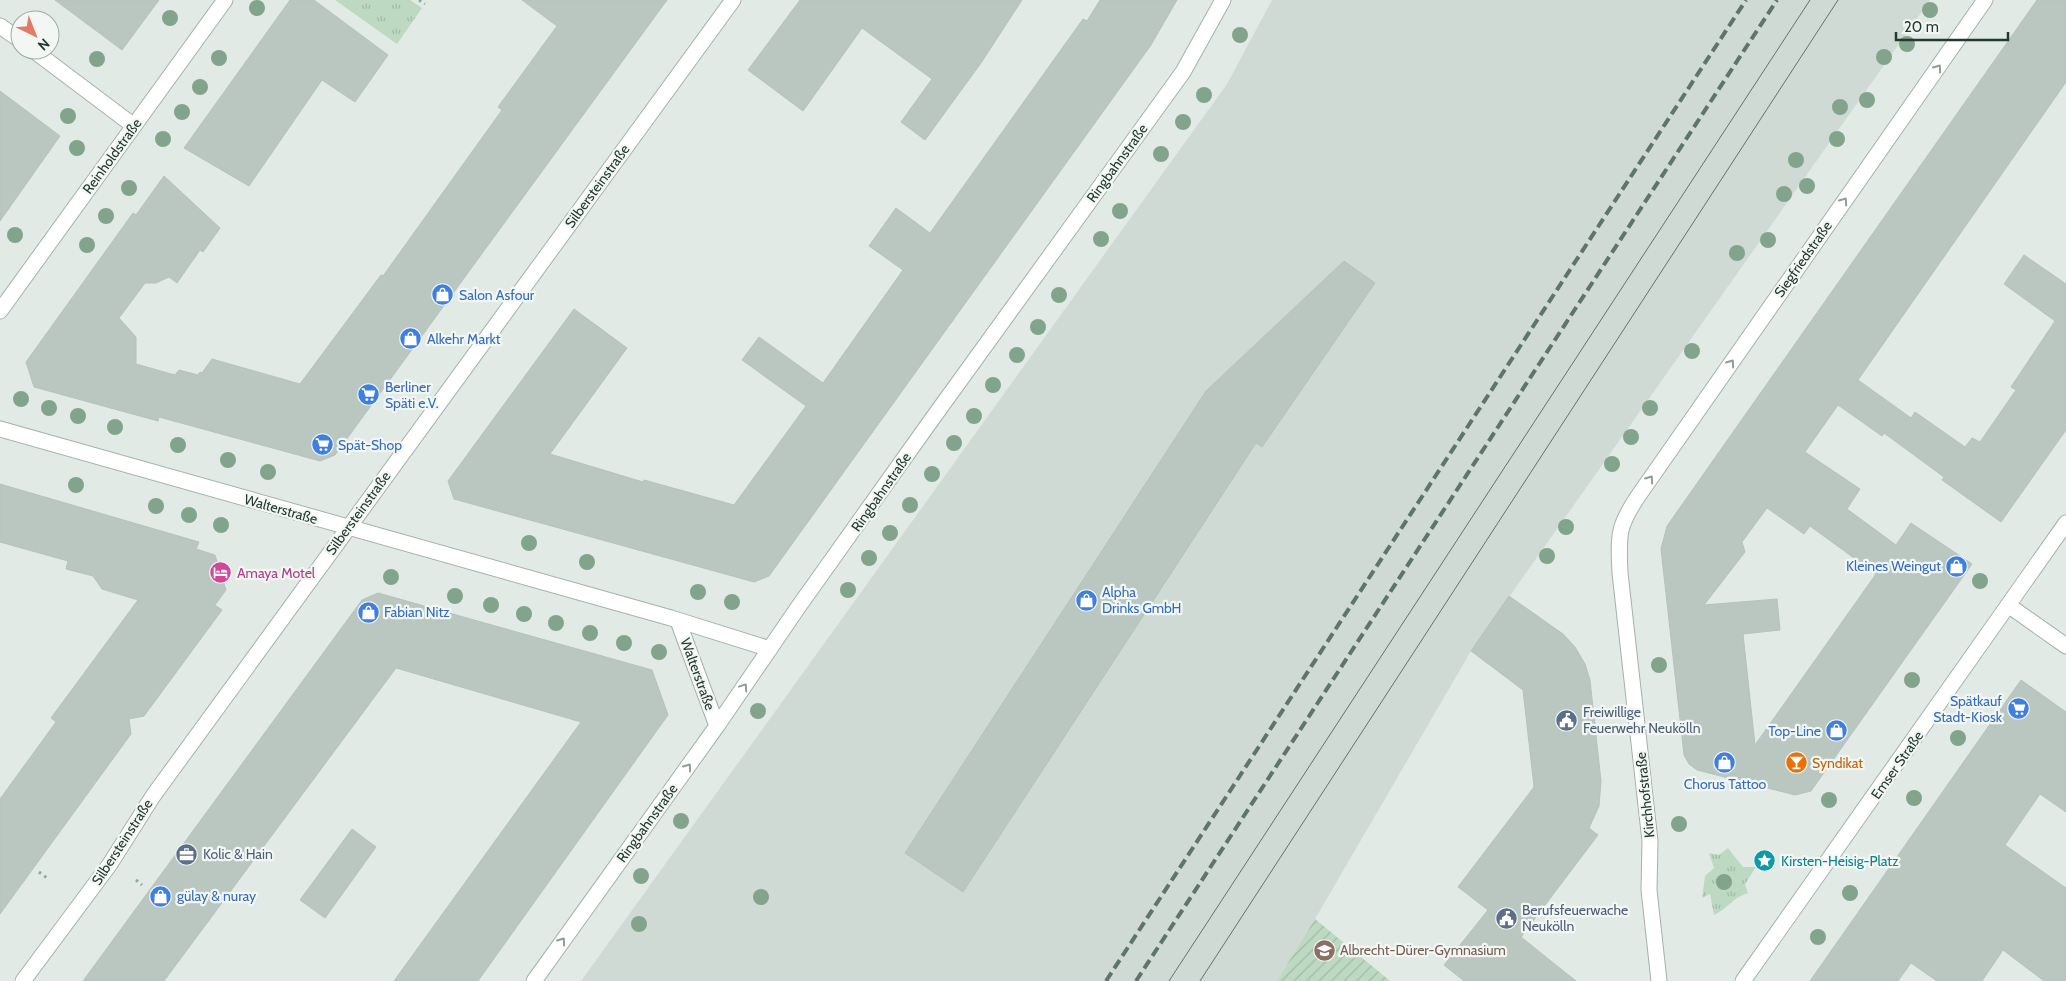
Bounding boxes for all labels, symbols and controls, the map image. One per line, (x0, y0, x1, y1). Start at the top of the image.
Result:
north arrow (10, 10, 60, 60)
scale bar (1896, 10, 2008, 42)
text: 20 m (1904, 18, 1939, 36)
text: N (34, 35, 54, 54)
one-way arrow (1932, 64, 1941, 74)
street label: Reinholdstraße (79, 115, 145, 197)
street label: Ringbahnstraße (1082, 120, 1152, 206)
street label: Silbersteinstraße (561, 141, 633, 231)
one-way arrow (1838, 197, 1847, 207)
street label: Siegfriedstraße (1770, 217, 1836, 301)
shop icon: Salon Asfour (431, 283, 455, 307)
place label: Salon Asfour (459, 286, 535, 304)
shop icon: Alkehr Markt (399, 327, 423, 351)
place label: Alkehr Markt (427, 330, 501, 348)
one-way arrow (1725, 359, 1734, 369)
place label: Berliner Späti e.V. (385, 378, 439, 412)
supermarket icon: Berliner Späti e.V. (357, 383, 381, 407)
supermarket icon: Spät-Shop (310, 433, 334, 457)
place label: Spät-Shop (338, 436, 402, 454)
street label: Ringbahnstraße (847, 449, 915, 535)
street label: Silbersteinstraße (322, 468, 394, 558)
one-way arrow (1644, 475, 1653, 485)
street label: Walterstraße (242, 490, 320, 528)
shop icon: Kleines Weingut (1945, 554, 1969, 578)
place label: Kleines Weingut (1846, 557, 1941, 575)
hotel icon: Amaya Motel (209, 561, 233, 585)
place label: Amaya Motel (237, 564, 316, 582)
place label: Alpha Drinks GmbH (1102, 583, 1182, 617)
shop icon: Alpha Drinks GmbH (1074, 588, 1098, 612)
shop icon: Fabian Nitz (356, 600, 380, 624)
place label: Fabian Nitz (384, 603, 450, 621)
street label: Walterstraße (677, 635, 719, 713)
one-way arrow (738, 684, 747, 693)
place label: Spätkauf Stadt-Kiosk (1933, 692, 2003, 726)
supermarket icon: Spätkauf Stadt-Kiosk (2006, 697, 2030, 721)
place label: Freiwillige Feuerwehr Neukölln (1583, 703, 1701, 737)
public building icon: Freiwillige Feuerwehr Neukölln (1555, 708, 1579, 732)
shop icon: Top-Line (1825, 719, 1849, 743)
place label: Top-Line (1768, 722, 1821, 740)
street label: Emser Straße (1867, 727, 1927, 803)
shop icon: Chorus Tattoo (1713, 750, 1737, 774)
street label: Kirchhofstraße (1632, 751, 1658, 839)
bar icon: Syndikat (1784, 751, 1808, 775)
place label: Syndikat (1812, 754, 1863, 772)
one-way arrow (682, 764, 690, 773)
place label: Chorus Tattoo (1684, 775, 1767, 793)
street label: Ringbahnstraße (612, 780, 682, 866)
street label: Silbersteinstraße (88, 796, 156, 888)
office icon: Kolic & Hain (175, 842, 199, 866)
place label: Kolic & Hain (203, 845, 273, 863)
place icon: Kirsten-Heisig-Platz (1753, 849, 1777, 873)
place label: Kirsten-Heisig-Platz (1781, 852, 1899, 870)
shop icon: gülay & nuray (149, 884, 173, 908)
place label: gülay & nuray (177, 887, 256, 905)
place label: Berufsfeuerwache Neukölln (1522, 901, 1628, 935)
public building icon: Berufsfeuerwache Neukölln (1494, 906, 1518, 930)
one-way arrow (556, 938, 565, 947)
school or university icon: Albrecht-Dürer-Gymnasium (1312, 938, 1336, 962)
place label: Albrecht-Dürer-Gymnasium (1340, 941, 1506, 959)

